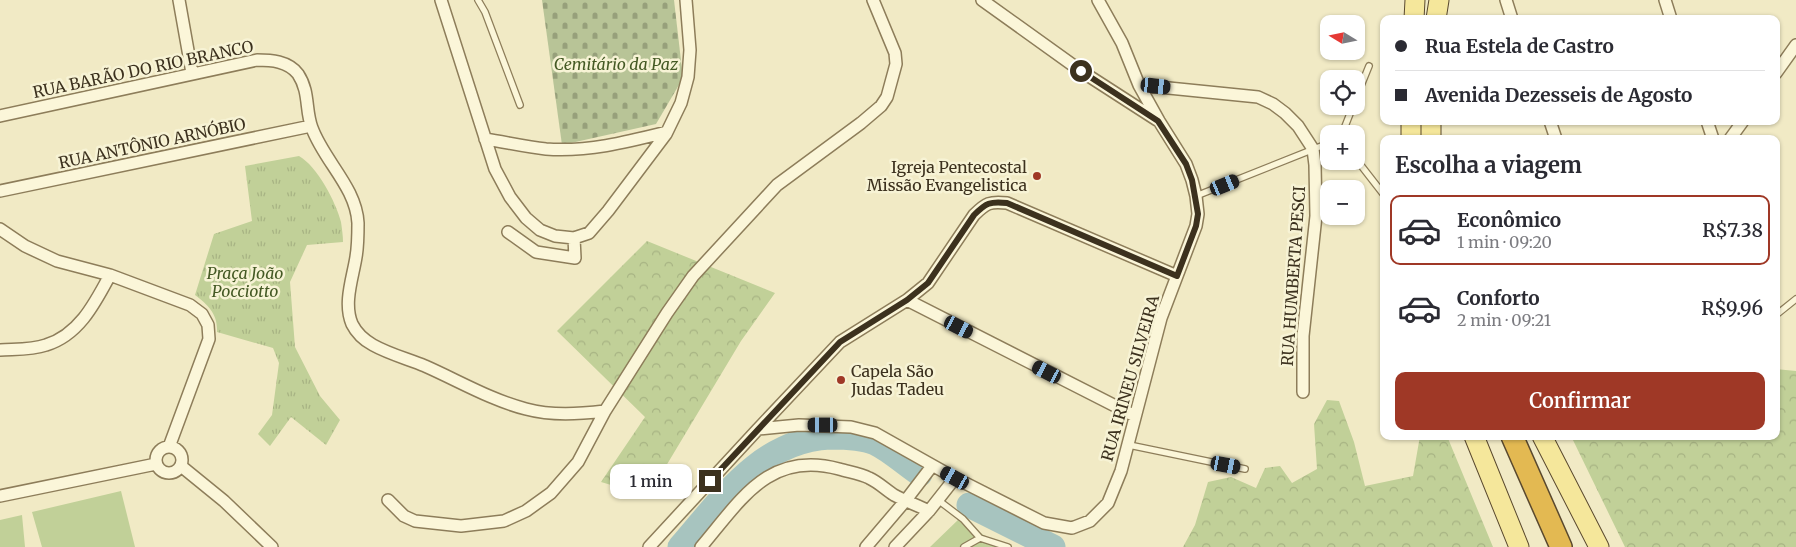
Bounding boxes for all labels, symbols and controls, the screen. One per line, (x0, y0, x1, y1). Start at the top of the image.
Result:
north arrow (1320, 15, 1365, 60)
map controls (1320, 15, 1365, 225)
text: Rua Estela de Castro (1425, 34, 1614, 58)
street label: RUA BARÃO DO RIO BRANCO (31, 36, 255, 102)
park label: Cemitário da Paz (554, 54, 679, 74)
route start (1070, 60, 1092, 82)
button: locate (1320, 70, 1365, 115)
car (1140, 77, 1171, 95)
text: Avenida Dezesseis de Agosto (1425, 83, 1692, 107)
street label: RUA ANTÔNIO ARNÓBIO (57, 113, 248, 173)
button: + (1320, 125, 1365, 170)
text: Escolha a viagem (1395, 151, 1582, 179)
place label: Igreja Pentecostal Missão Evangelistica (867, 157, 1027, 195)
marker: Igreja Pentecostal Missão Evangelistica (1031, 170, 1043, 182)
car (1208, 172, 1241, 198)
button: − (1320, 180, 1365, 225)
street label: RUA HUMBERTA PESCI (1277, 185, 1309, 367)
icon: car (1397, 208, 1442, 253)
text: Econômico (1457, 208, 1561, 232)
text: R$7.38 (1702, 218, 1763, 242)
text: 1 min · 09:20 (1457, 232, 1552, 252)
park label: Praça João Pocciotto (207, 263, 283, 301)
icon: car (1397, 286, 1442, 331)
text: Conforto (1457, 286, 1540, 310)
street label: RUA IRINEU SILVEIRA (1097, 292, 1164, 463)
text: R$9.96 (1701, 296, 1763, 320)
text: 2 min · 09:21 (1457, 310, 1551, 330)
car (942, 314, 975, 340)
car (1030, 359, 1063, 385)
place label: Capela São Judas Tadeu (850, 361, 944, 399)
button: Confirmar (1395, 372, 1765, 430)
marker: Capela São Judas Tadeu (835, 374, 847, 386)
car (808, 418, 838, 433)
car (1209, 455, 1242, 475)
callout: 1 min (610, 464, 692, 498)
car (938, 464, 971, 492)
route end (699, 470, 721, 492)
text: 1 min (629, 471, 673, 491)

